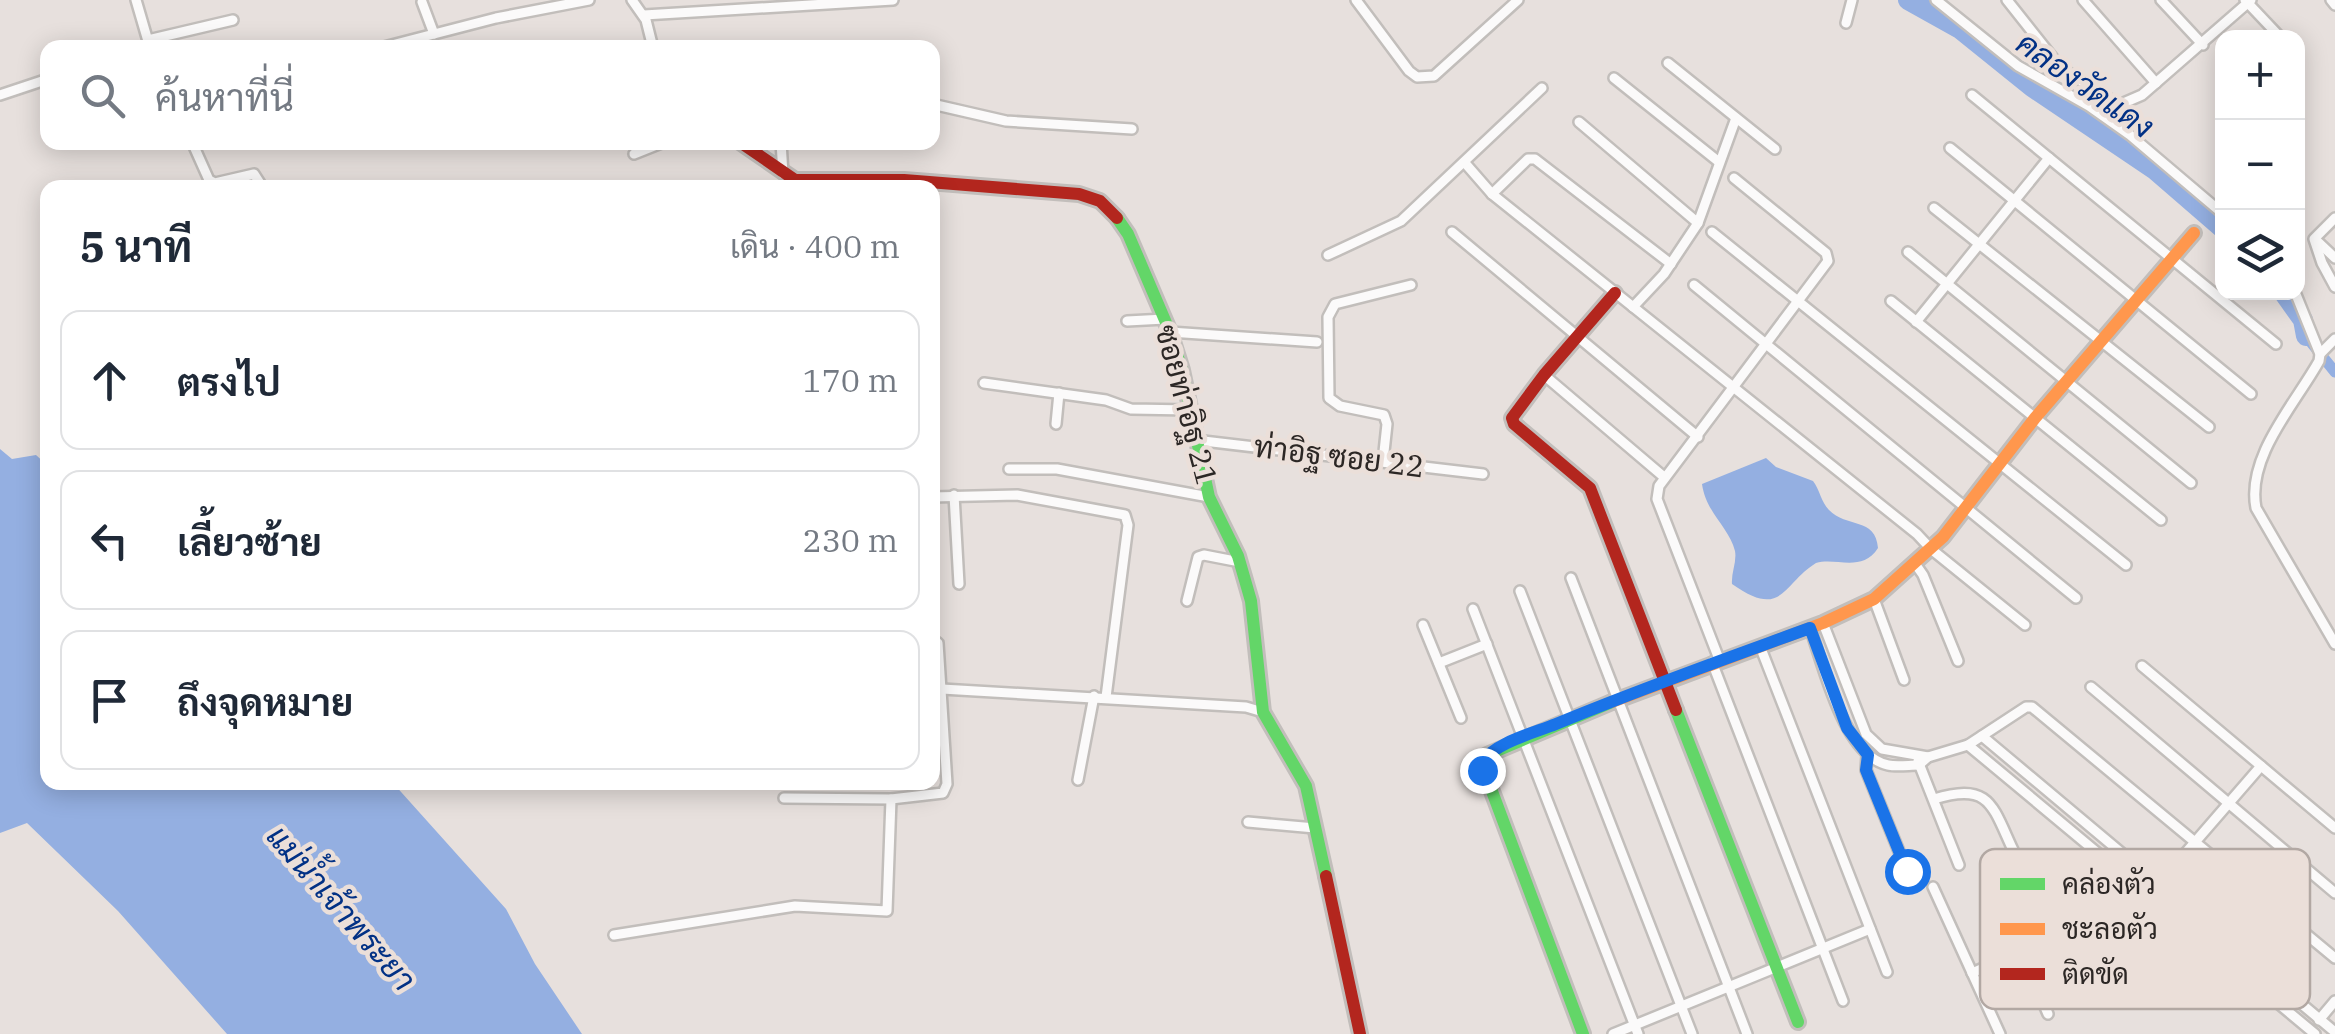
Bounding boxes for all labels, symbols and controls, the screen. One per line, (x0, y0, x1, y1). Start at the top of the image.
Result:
water label: คลองวัดแดง (2009, 22, 2163, 147)
map controls (2215, 30, 2305, 300)
button: + (2215, 30, 2305, 120)
search box (40, 40, 940, 150)
icon: search (75, 68, 130, 123)
text: ค้นหาที่นี่ (155, 72, 294, 121)
button: − (2215, 120, 2305, 210)
button: layers (2215, 210, 2305, 300)
text: 5 นาที (80, 219, 192, 274)
text: เดิน · 400 m (730, 225, 900, 267)
street label: ซอยท่าอิฐ 21 (1145, 320, 1228, 490)
icon: ahead (82, 353, 137, 408)
text: ตรงไป (177, 357, 281, 406)
text: 170 m (802, 359, 898, 401)
street label: ท่าอิฐ ซอย 22 (1252, 426, 1427, 487)
icon: left (82, 513, 137, 568)
text: เลี้ยวซ้าย (177, 517, 322, 566)
text: 230 m (802, 519, 898, 561)
icon: arrive (82, 673, 137, 728)
text: ถึงจุดหมาย (177, 677, 353, 726)
route end (1460, 748, 1506, 794)
water label: แม่น้ำเจ้าพระยา (258, 811, 431, 999)
route start (1885, 849, 1931, 895)
legend (1980, 849, 2310, 1009)
text: คล่องตัว (2062, 865, 2156, 902)
text: ชะลอตัว (2062, 910, 2158, 947)
text: ติดขัด (2062, 955, 2129, 992)

